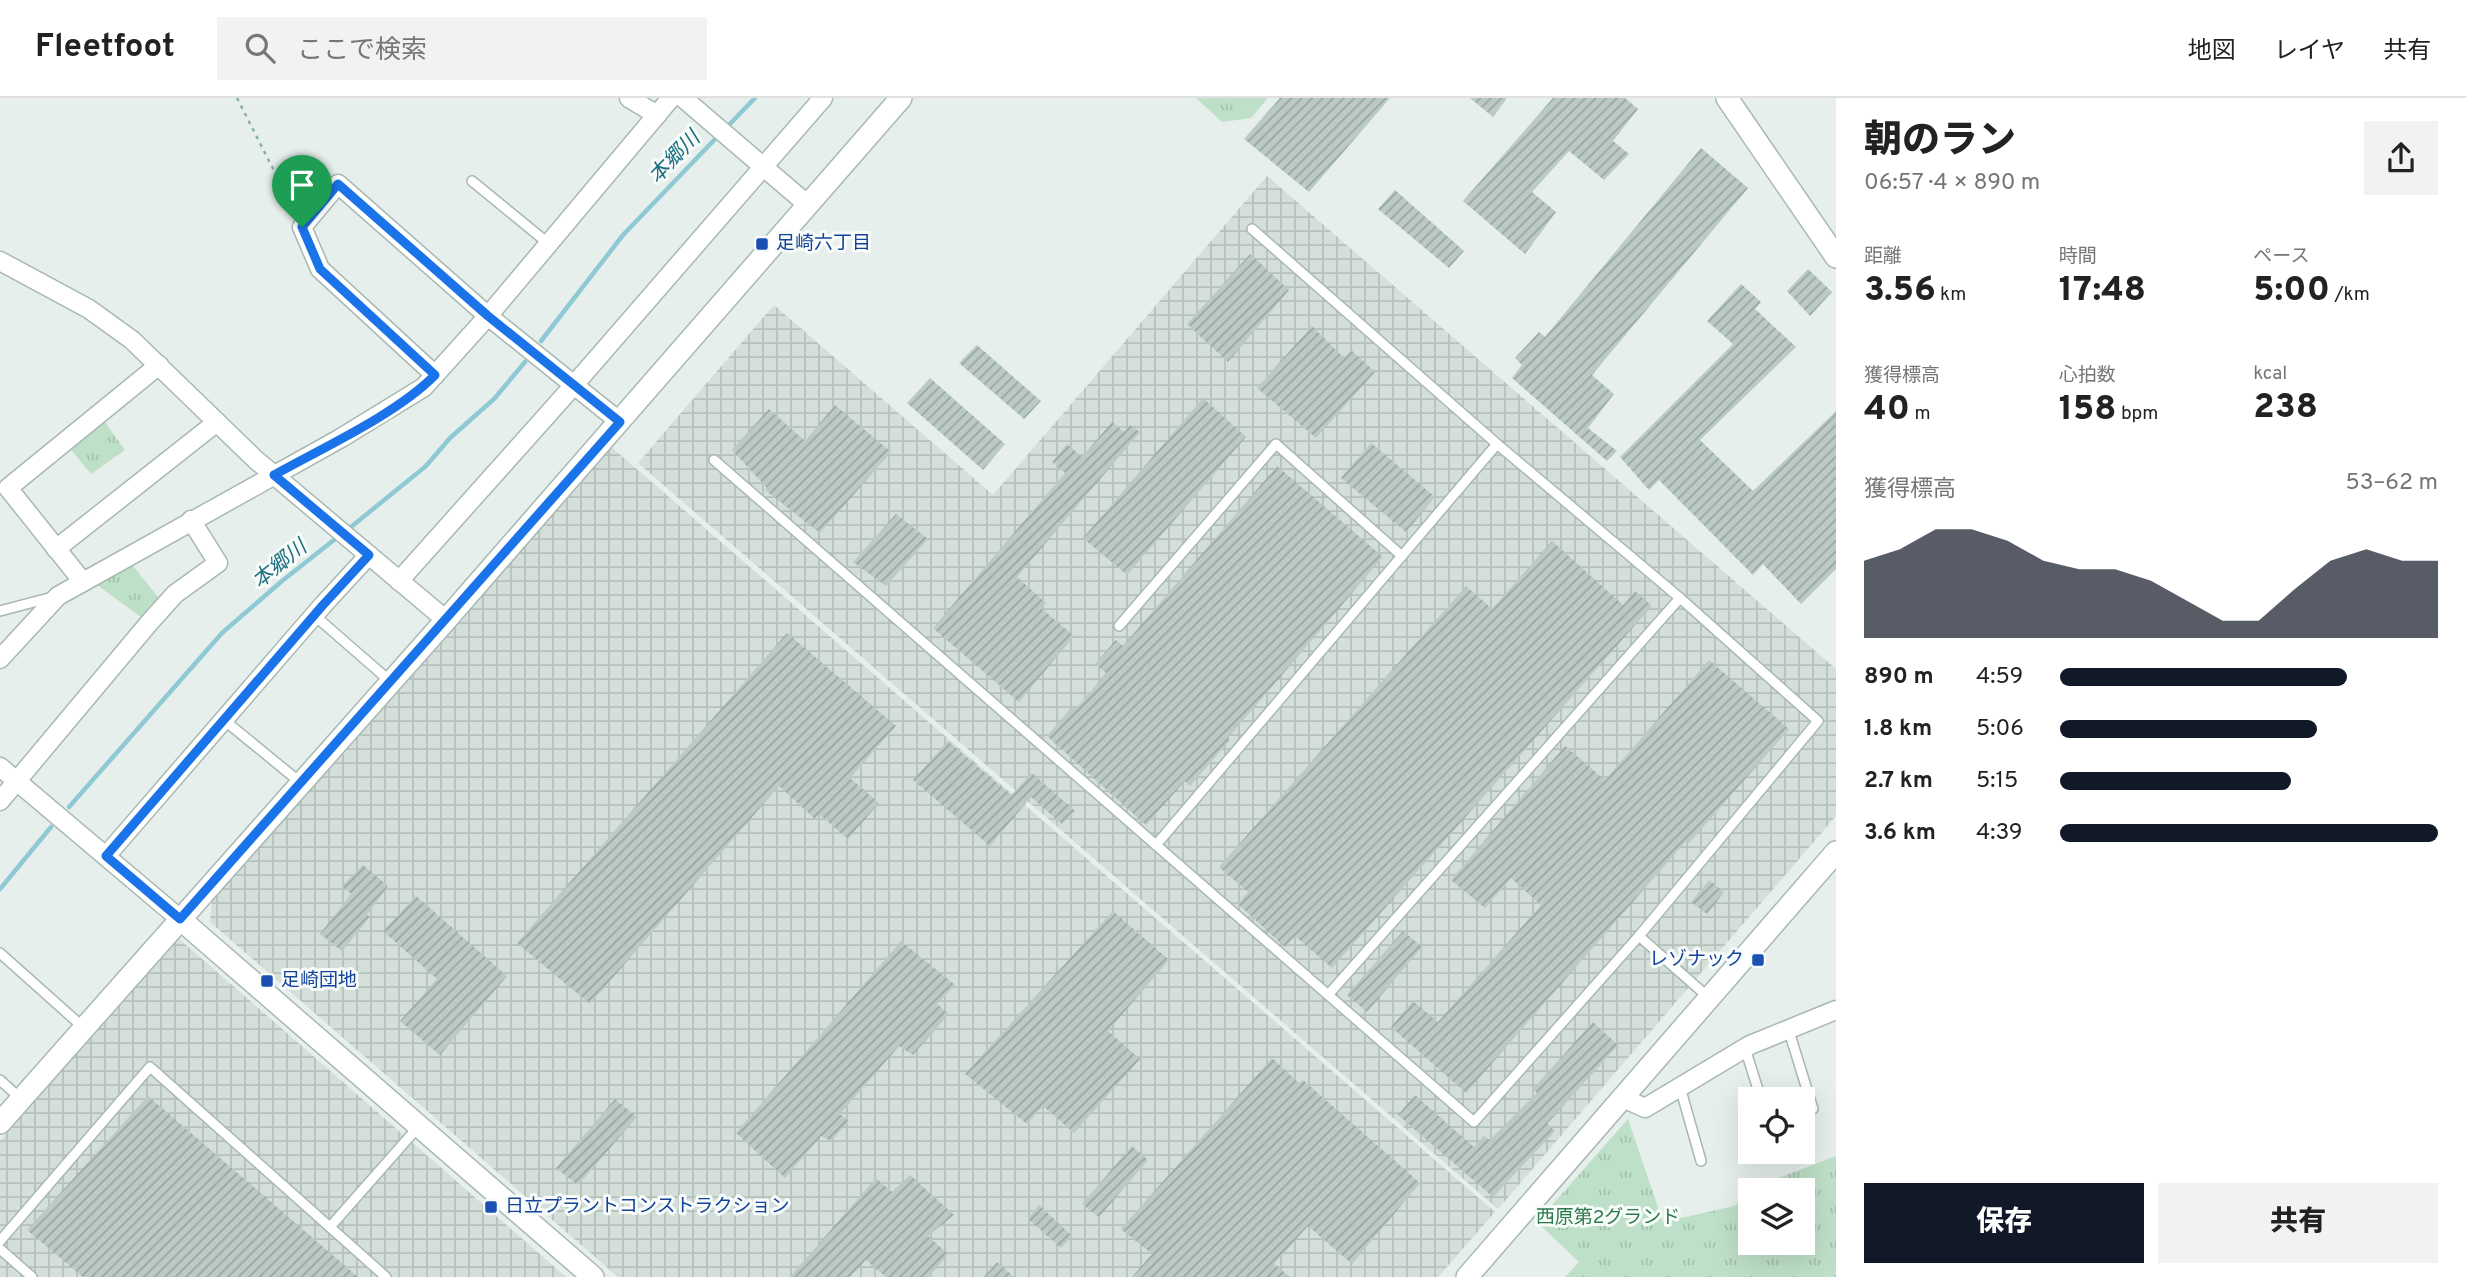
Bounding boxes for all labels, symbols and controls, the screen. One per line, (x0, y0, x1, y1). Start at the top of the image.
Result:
search box (217, 17, 707, 80)
text: Fleetfoot (35, 27, 175, 69)
icon: search (241, 29, 279, 67)
text: ここで検索 (297, 35, 427, 68)
text: 地図 (2188, 37, 2236, 67)
text: レイヤ (2274, 37, 2345, 67)
text: 共有 (2383, 37, 2431, 67)
text: 朝のラン (1864, 118, 2016, 167)
button: share (2364, 121, 2438, 195)
water label: 本郷川 (643, 125, 708, 190)
pin (272, 155, 332, 227)
icon: arrive (283, 166, 321, 204)
text: 06:57 · 4 × 890 m (1864, 169, 2040, 198)
place label: 足崎六丁目 (776, 232, 871, 256)
marker: 足崎六丁目 (754, 236, 770, 252)
text: 距離 (1864, 245, 1902, 269)
text: 時間 (2059, 245, 2097, 269)
text: ペース (2253, 245, 2309, 269)
text: 3.56 (1864, 269, 1936, 313)
text: 17:48 (2059, 269, 2146, 313)
text: 5:00 (2253, 269, 2330, 313)
text: km (1936, 283, 1966, 307)
text: /km (2330, 283, 2370, 307)
text: kcal (2253, 362, 2287, 386)
text: 獲得標高 (1864, 364, 1940, 388)
text: 心拍数 (2059, 364, 2116, 388)
text: 238 (2253, 386, 2318, 430)
text: 40 (1864, 388, 1910, 432)
text: 158 (2059, 388, 2116, 432)
text: m (1910, 402, 1931, 426)
text: bpm (2116, 402, 2158, 426)
text: 53–62 m (2346, 469, 2438, 498)
text: 獲得標高 (1864, 476, 1956, 505)
water label: 本郷川 (247, 533, 315, 595)
text: 890 m (1864, 663, 1934, 692)
text: 4:59 (1976, 663, 2023, 692)
text: 1.8 km (1864, 715, 1932, 744)
text: 5:06 (1976, 715, 2024, 744)
text: 2.7 km (1864, 767, 1933, 796)
text: 5:15 (1976, 767, 2018, 796)
text: 3.6 km (1864, 819, 1936, 848)
text: 4:39 (1976, 819, 2023, 848)
place label: レゾナック (1649, 948, 1744, 972)
marker: レゾナック (1750, 952, 1766, 968)
place label: 足崎団地 (281, 969, 357, 993)
marker: 足崎団地 (259, 973, 275, 989)
map controls (1738, 1087, 1815, 1255)
button: locate (1738, 1087, 1815, 1164)
button: layers (1738, 1178, 1815, 1255)
button: 保存 (1864, 1183, 2144, 1263)
button: 共有 (2158, 1183, 2438, 1263)
place label: 日立プラントコンストラクション (505, 1195, 790, 1219)
marker: 日立プラントコンストラクション (483, 1199, 499, 1215)
park label: 西原第2グランド (1536, 1206, 1680, 1230)

